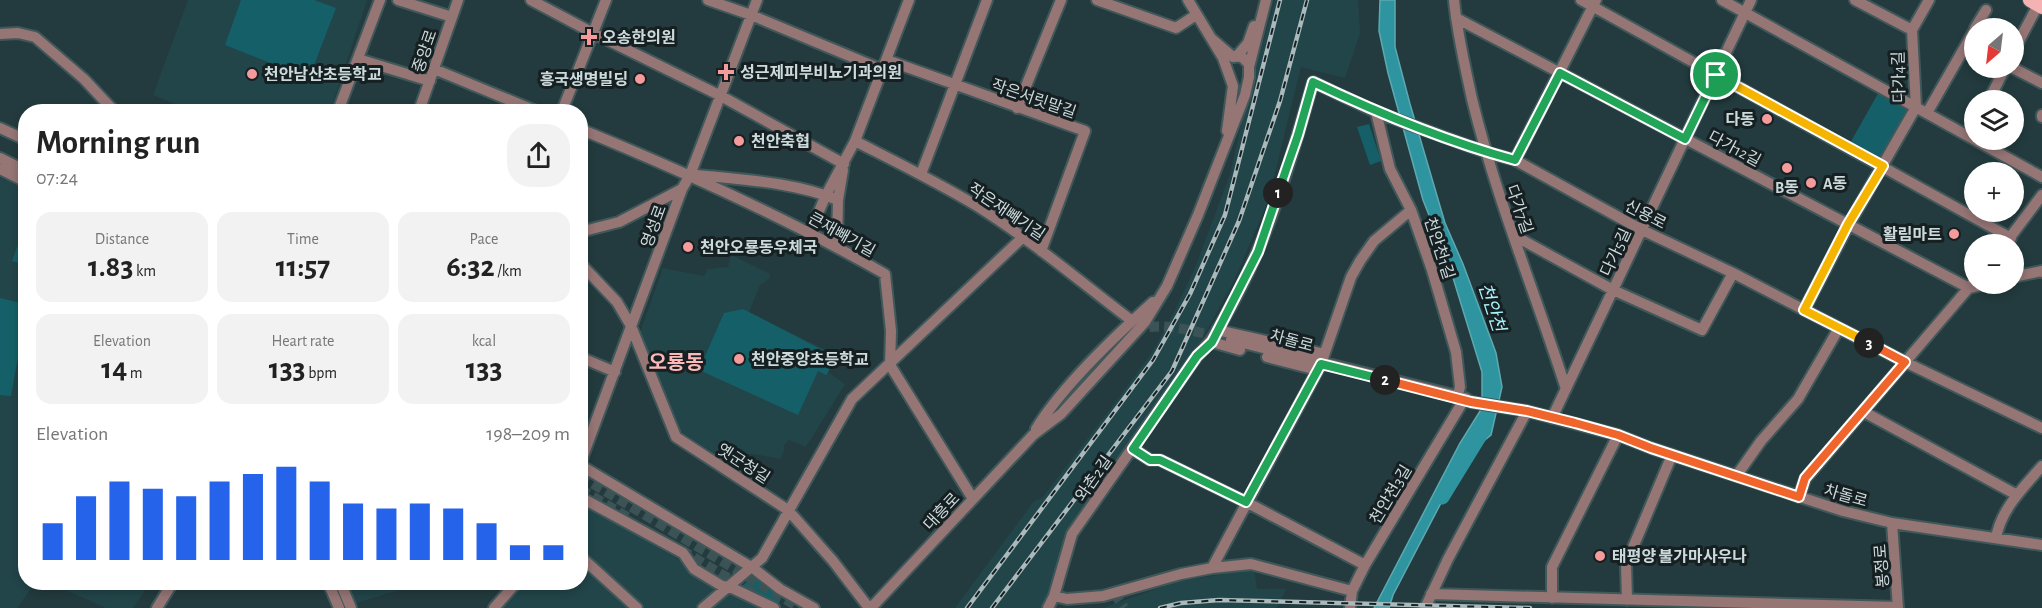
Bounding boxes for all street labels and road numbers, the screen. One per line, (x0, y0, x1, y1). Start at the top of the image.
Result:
street label: 중앙로 (410, 28, 440, 75)
street label: 다가4길 (1891, 51, 1907, 103)
street label: 작은서릿말길 (989, 77, 1078, 121)
street label: 다가12길 (1706, 128, 1763, 169)
street label: 작은재빼기길 (965, 181, 1048, 243)
street label: 다가7길 (1503, 183, 1535, 236)
street label: 신용로 (1622, 198, 1669, 232)
street label: 영성로 (639, 203, 669, 250)
street label: 큰재빼기길 (805, 210, 878, 260)
street label: 천안천1길 (1421, 215, 1458, 281)
street label: 다가5길 (1598, 226, 1634, 279)
street label: 차돌로 (1268, 328, 1315, 354)
street label: 옛군청길 (714, 441, 773, 487)
street label: 와촌2길 (1073, 453, 1115, 504)
street label: 천안천3길 (1366, 462, 1415, 527)
street label: 차돌로 (1822, 482, 1869, 510)
street label: 대흥로 (921, 490, 963, 533)
street label: 봉정로 (1872, 543, 1892, 589)

